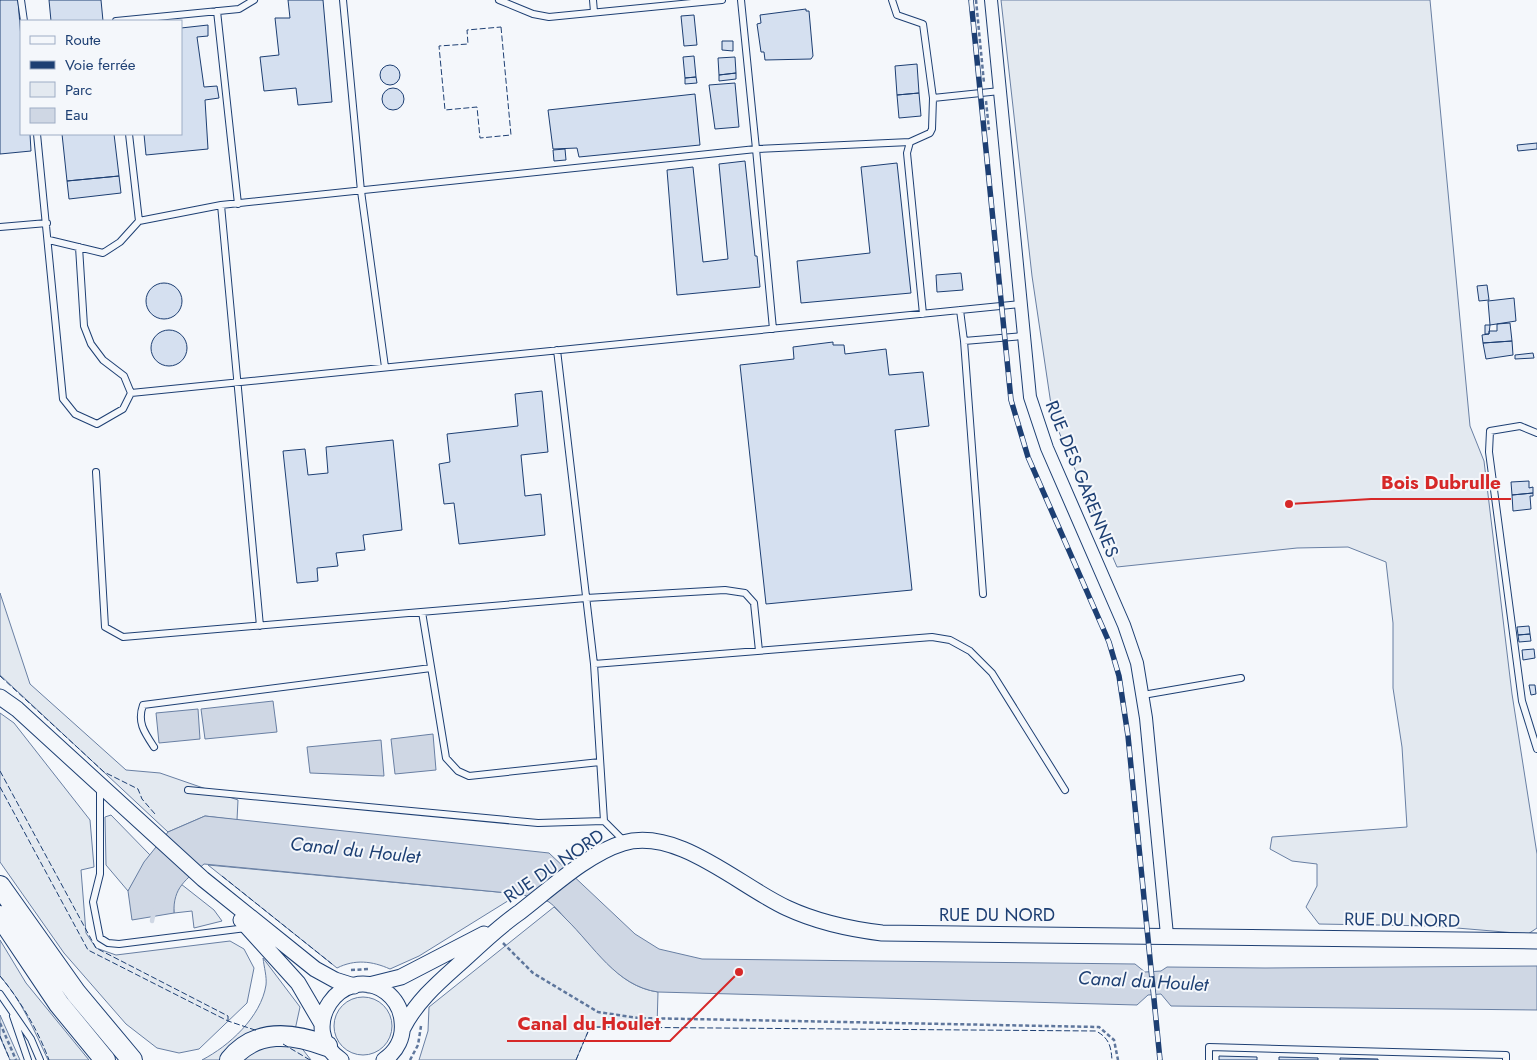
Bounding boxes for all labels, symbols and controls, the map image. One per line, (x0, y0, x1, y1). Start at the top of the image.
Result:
legend (20, 20, 182, 135)
text: Route (65, 29, 101, 51)
text: Voie ferrée (65, 54, 136, 76)
text: Parc (65, 79, 92, 101)
text: Eau (65, 104, 88, 126)
street label: RUE DES GARENNES (1039, 397, 1125, 561)
callout: Bois Dubrulle (1371, 465, 1511, 499)
text: Bois Dubrulle (1381, 469, 1501, 496)
street label: RUE DU NORD (499, 823, 609, 909)
water label: Canal du Houlet (289, 830, 423, 870)
street label: RUE DU NORD (939, 902, 1055, 928)
street label: RUE DU NORD (1344, 906, 1460, 934)
water label: Canal du Houlet (1077, 964, 1210, 998)
callout: Canal du Houlet (507, 1007, 670, 1041)
text: Canal du Houlet (517, 1010, 661, 1037)

